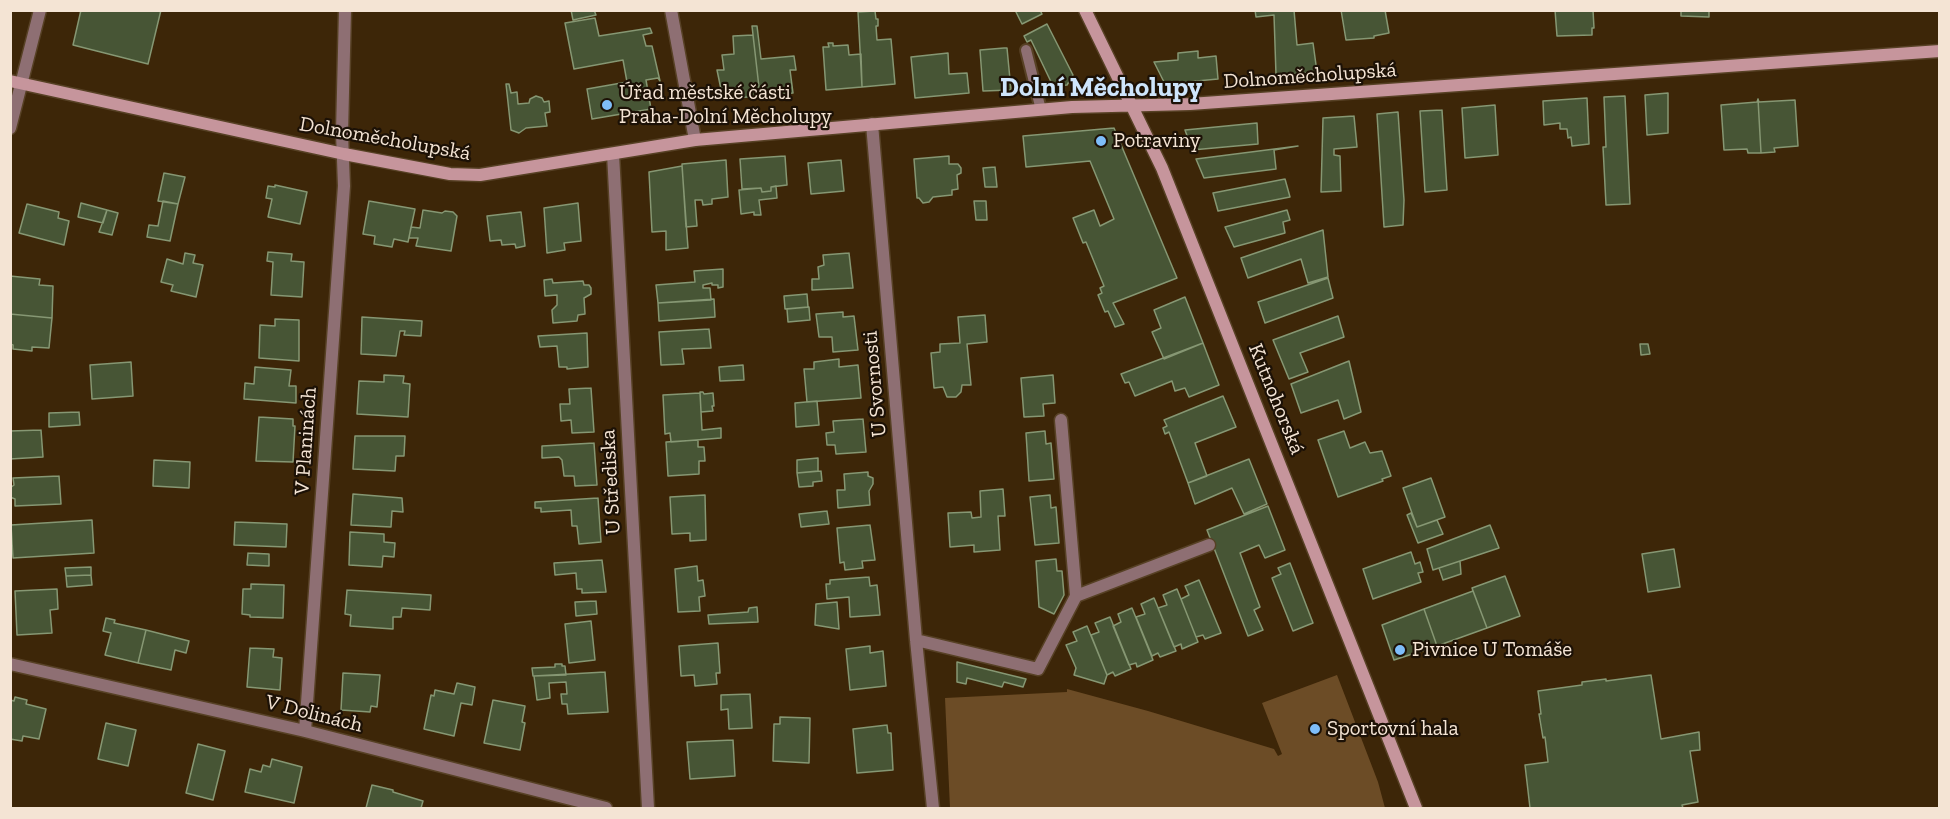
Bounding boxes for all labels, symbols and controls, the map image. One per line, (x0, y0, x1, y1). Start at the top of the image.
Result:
street label: Dolnoměcholupská (1223, 57, 1397, 95)
district label: Dolní Měcholupy (1000, 72, 1202, 104)
place label: Úřad městské části Praha-Dolní Měcholupy (619, 80, 832, 130)
marker: Úřad městské části Praha-Dolní Měcholupy (600, 98, 614, 112)
street label: Dolnoměcholupská (297, 112, 473, 166)
place label: Potraviny (1113, 128, 1201, 154)
marker: Potraviny (1094, 134, 1108, 148)
street label: U Svornosti (858, 330, 892, 438)
street label: Kutnohorská (1242, 340, 1310, 458)
street label: V Planinách (290, 386, 322, 496)
street label: U Střediska (596, 429, 626, 535)
place label: Pivnice U Tomáše (1412, 637, 1572, 663)
marker: Pivnice U Tomáše (1393, 643, 1407, 657)
street label: V Dolinách (263, 690, 365, 738)
place label: Sportovní hala (1327, 716, 1459, 742)
marker: Sportovní hala (1308, 722, 1322, 736)

